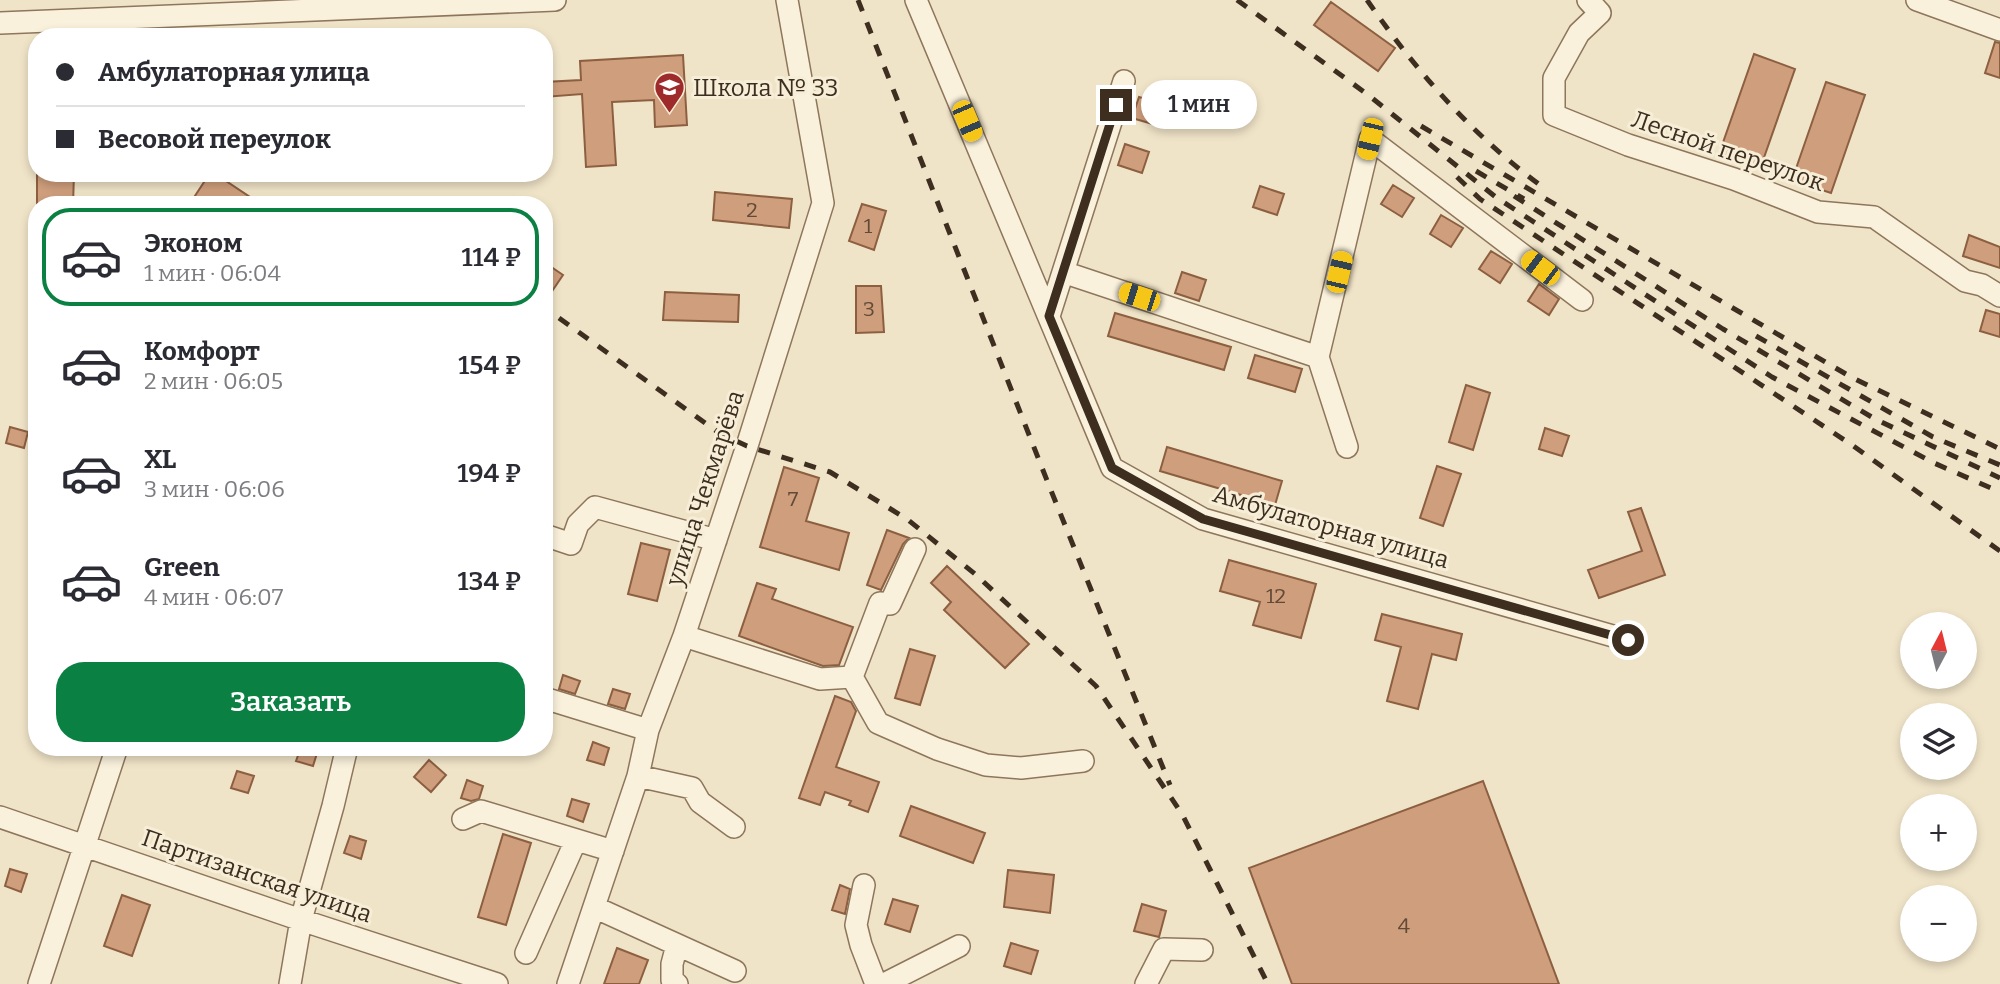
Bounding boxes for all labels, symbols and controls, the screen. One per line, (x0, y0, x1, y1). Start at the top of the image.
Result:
text: Амбулаторная улица (98, 57, 370, 88)
school or university icon: Школа № 33 (653, 71, 687, 115)
place label: Школа № 33 (693, 74, 839, 102)
callout: 1 мин (1140, 80, 1256, 130)
route end (1100, 89, 1132, 121)
text: 1 мин (1168, 90, 1230, 118)
car (950, 98, 985, 144)
street label: Лесной переулок (1628, 105, 1828, 197)
car (1356, 116, 1385, 162)
text: Весовой переулок (98, 124, 331, 155)
house number: 2 (746, 197, 758, 223)
house number: 1 (864, 213, 873, 239)
icon: car (60, 226, 123, 289)
text: Эконом (144, 228, 243, 259)
text: 114 ₽ (461, 242, 521, 273)
car (1517, 247, 1564, 289)
car (1325, 249, 1354, 295)
text: 1 мин · 06:04 (144, 259, 281, 287)
car (1116, 281, 1163, 313)
house number: 3 (863, 296, 875, 322)
icon: car (60, 334, 123, 397)
text: Комфорт (144, 336, 260, 367)
text: 154 ₽ (458, 350, 521, 381)
text: 2 мин · 06:05 (144, 367, 283, 395)
street label: улица Чекмарёва (660, 387, 750, 590)
icon: car (60, 442, 123, 505)
text: XL (144, 444, 176, 475)
text: 194 ₽ (457, 458, 521, 489)
text: 3 мин · 06:06 (144, 475, 285, 503)
street label: Амбулаторная улица (1210, 480, 1452, 574)
house number: 7 (788, 486, 799, 512)
icon: car (60, 550, 123, 613)
text: Green (144, 552, 220, 583)
text: 134 ₽ (458, 566, 521, 597)
text: 4 мин · 06:07 (144, 583, 283, 611)
house number: 12 (1266, 583, 1286, 609)
north arrow (1900, 612, 1978, 690)
map controls (1900, 612, 1977, 962)
route start (1612, 624, 1644, 656)
button: Заказать (56, 662, 525, 742)
button: layers (1900, 703, 1977, 780)
button: + (1900, 794, 1977, 871)
street label: Партизанская улица (138, 823, 376, 929)
button: − (1900, 885, 1977, 962)
house number: 4 (1398, 913, 1410, 939)

